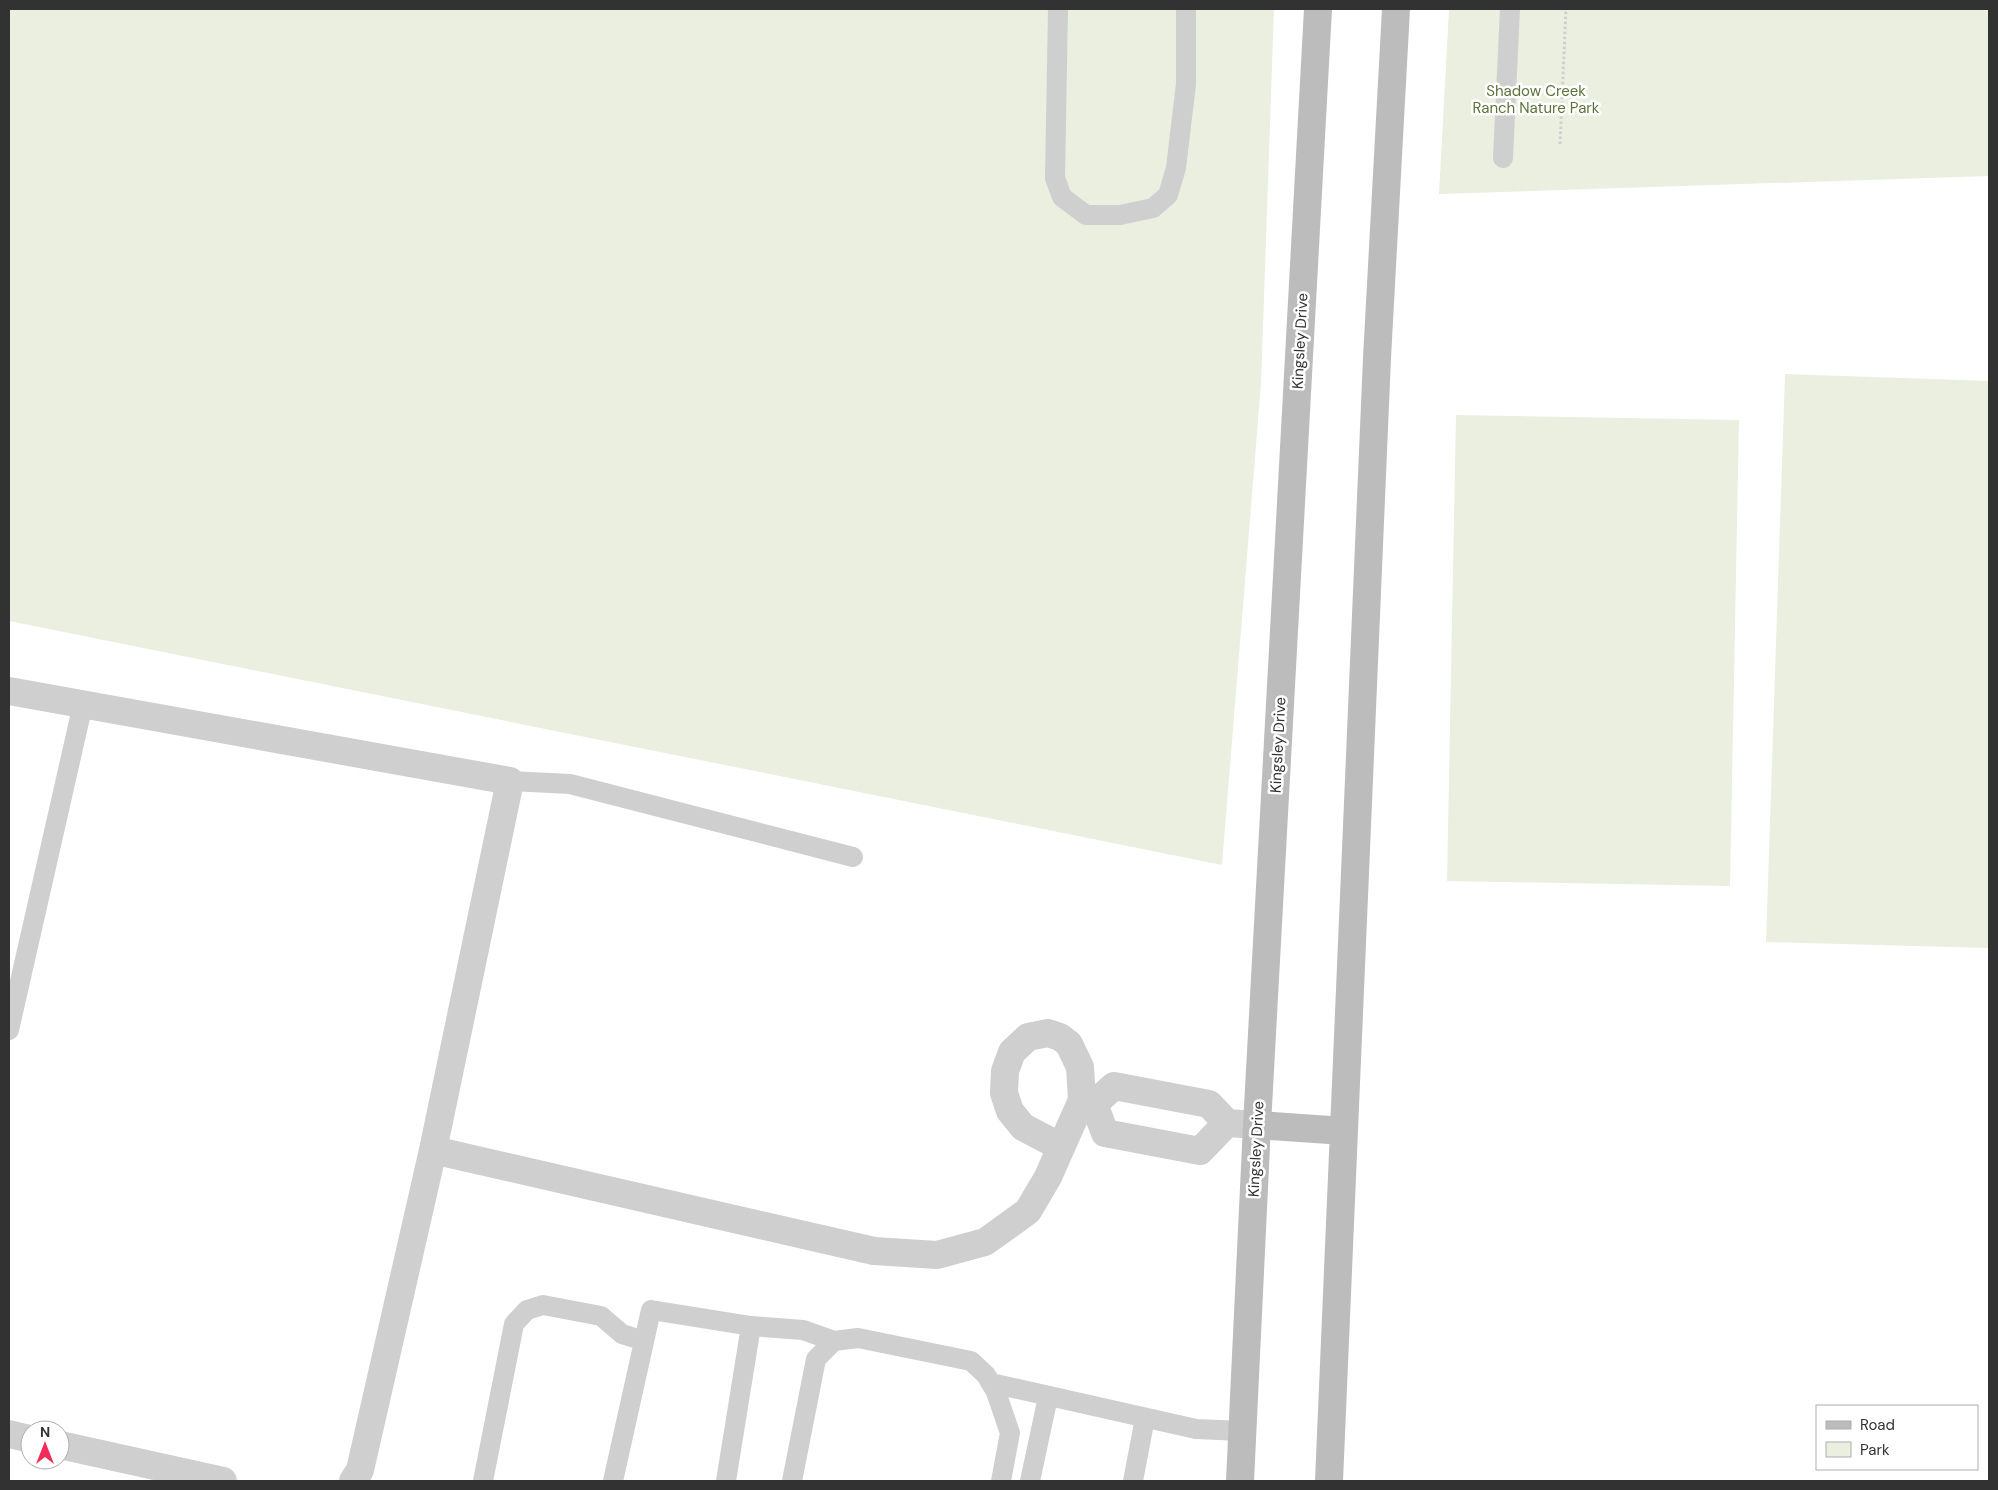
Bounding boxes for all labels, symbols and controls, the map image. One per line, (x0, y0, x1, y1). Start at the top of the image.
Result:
park label: Shadow Creek Ranch Nature Park (1473, 81, 1600, 118)
street label: Kingsley Drive (1287, 292, 1313, 390)
street label: Kingsley Drive (1265, 696, 1291, 794)
street label: Kingsley Drive (1243, 1100, 1269, 1198)
legend (1816, 1405, 1978, 1470)
text: Road (1860, 1415, 1895, 1435)
north arrow (20, 1420, 70, 1470)
text: N (40, 1423, 50, 1441)
text: Park (1860, 1440, 1890, 1460)

